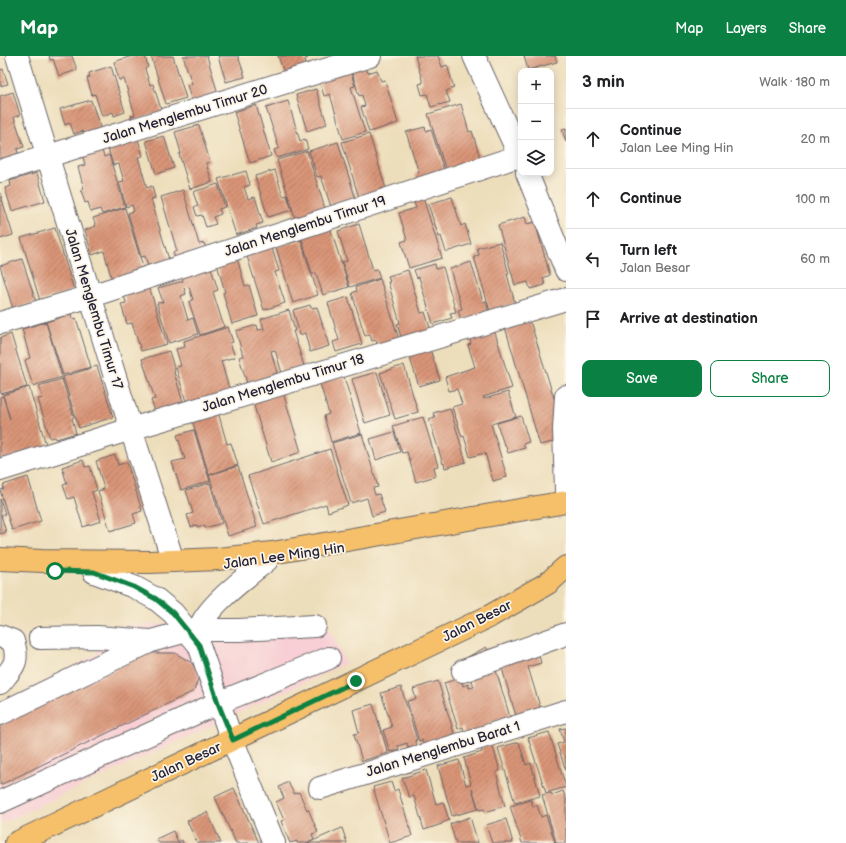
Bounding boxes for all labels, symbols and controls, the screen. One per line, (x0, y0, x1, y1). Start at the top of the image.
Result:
text: Map (20, 17, 58, 40)
text: Map (675, 20, 703, 37)
text: Layers (725, 20, 767, 37)
text: Share (789, 20, 826, 37)
map controls (518, 68, 554, 176)
button: + (518, 68, 554, 104)
text: 3 min (582, 72, 625, 92)
text: Walk · 180 m (759, 74, 830, 90)
street label: Jalan Menglembu Timur 20 (100, 81, 270, 147)
button: − (518, 104, 554, 140)
text: Continue (620, 121, 682, 140)
icon: ahead (582, 128, 604, 150)
text: 20 m (800, 131, 830, 147)
button: layers (518, 140, 554, 176)
text: Jalan Lee Ming Hin (620, 140, 733, 156)
icon: ahead (582, 188, 604, 210)
text: Continue (620, 189, 682, 208)
text: 100 m (795, 191, 830, 207)
street label: Jalan Menglembu Timur 19 (222, 192, 388, 260)
street label: Jalan Menglembu Timur 17 (61, 226, 127, 392)
text: Turn left (620, 241, 677, 260)
icon: left (582, 248, 604, 270)
text: 60 m (800, 251, 830, 267)
text: Jalan Besar (620, 260, 690, 276)
icon: arrive (582, 308, 604, 330)
text: Arrive at destination (620, 309, 758, 328)
street label: Jalan Menglembu Timur 18 (200, 350, 366, 416)
button: Save (582, 360, 702, 397)
button: Share (710, 360, 830, 397)
street label: Jalan Lee Ming Hin (222, 539, 346, 573)
route start (46, 562, 64, 580)
street label: Jalan Besar (440, 596, 515, 646)
route end (347, 672, 365, 690)
street label: Jalan Menglembu Barat 1 (364, 717, 522, 781)
street label: Jalan Besar (148, 738, 225, 786)

